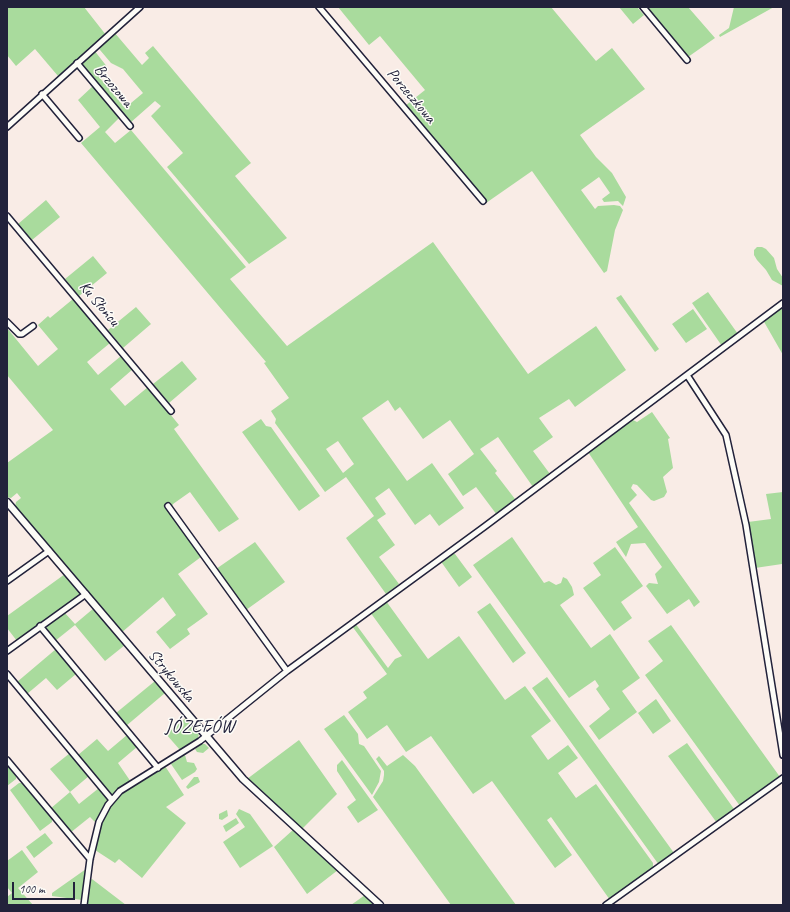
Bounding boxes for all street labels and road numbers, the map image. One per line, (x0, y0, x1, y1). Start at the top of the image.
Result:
street label: Brzozowa (89, 61, 137, 111)
street label: Porzeczkowa (382, 64, 440, 128)
street label: Ku Słońcu (75, 278, 123, 330)
street label: Strykowska (144, 646, 198, 706)

